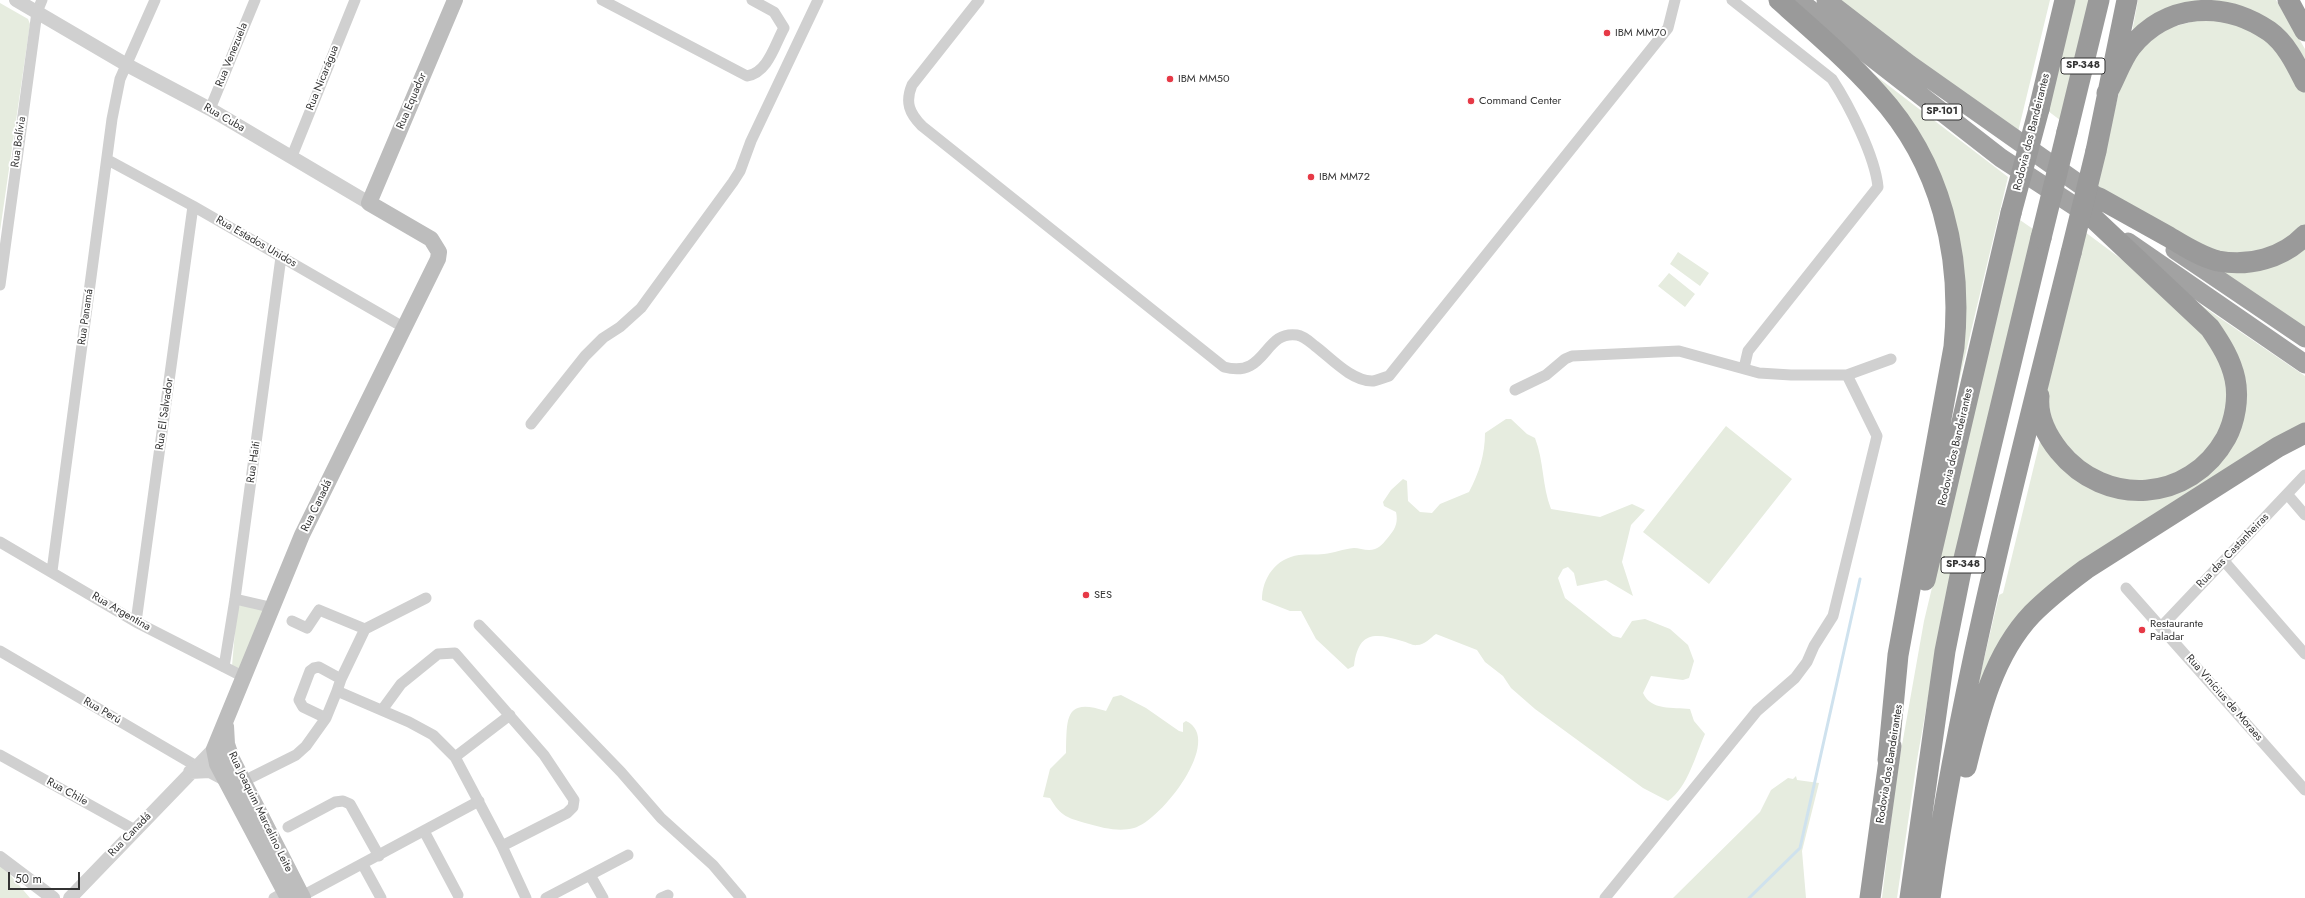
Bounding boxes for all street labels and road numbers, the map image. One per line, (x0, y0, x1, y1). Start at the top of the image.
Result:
street label: Rua Venezuela (213, 21, 251, 89)
street label: Rua Nicarágua (304, 44, 342, 112)
road number: SP-348 (2061, 58, 2105, 74)
street label: Rua Equador (394, 71, 430, 131)
street label: Rodovia dos Bandeirantes (2011, 72, 2053, 192)
street label: Rua Cuba (201, 101, 247, 135)
road number: SP-101 (1922, 104, 1962, 120)
street label: Rua Bolívia (9, 116, 29, 168)
street label: Rua Estados Unidos (213, 213, 299, 271)
street label: Rua Panamá (76, 288, 96, 346)
street label: Rua El Salvador (153, 377, 177, 451)
street label: Rodovia dos Bandeirantes (1936, 387, 1976, 507)
street label: Rua Haiti (245, 440, 263, 484)
street label: Rua Canadá (299, 478, 335, 534)
street label: Rua das Castanheiras (2194, 511, 2272, 591)
road number: SP-348 (1941, 557, 1985, 573)
street label: Rua Argentina (89, 590, 153, 634)
street label: Rua Vinícius de Moraes (2183, 652, 2265, 744)
street label: Rua Perú (81, 695, 123, 727)
street label: Rodovia dos Bandeirantes (1874, 704, 1906, 824)
street label: Rua Joaquim Marcelino Leite (225, 750, 295, 874)
street label: Rua Chile (44, 775, 90, 809)
street label: Rua Canadá (106, 810, 154, 860)

